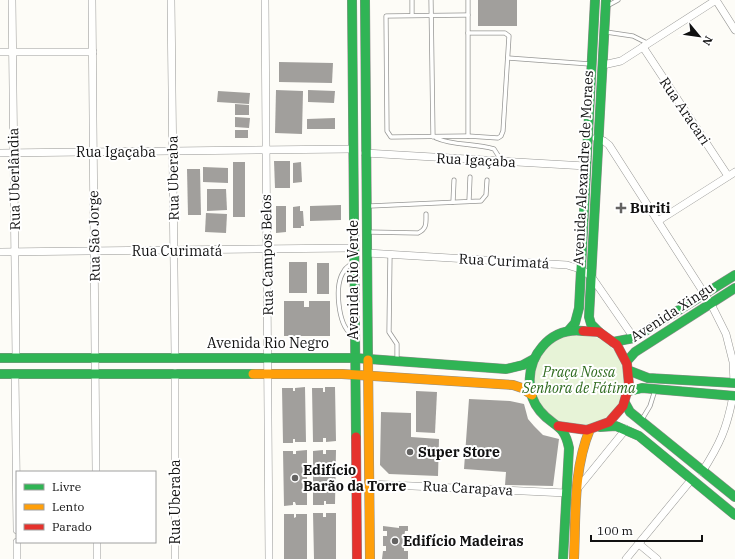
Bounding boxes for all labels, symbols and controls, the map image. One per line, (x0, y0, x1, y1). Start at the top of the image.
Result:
north arrow (679, 16, 719, 56)
text: N (699, 34, 716, 48)
street label: Avenida Alexandre de Moraes (569, 70, 597, 266)
street label: Rua Aracari (656, 74, 714, 148)
street label: Rua Uberlândia (4, 127, 24, 231)
street label: Rua Uberaba (163, 135, 183, 221)
street label: Rua Igaçaba (76, 143, 156, 161)
street label: Rua Igaçaba (436, 149, 517, 171)
street label: Rua São Jorge (84, 190, 104, 282)
street label: Rua Campos Belos (257, 194, 277, 316)
place label: Buriti (630, 199, 671, 217)
marker: Buriti (615, 202, 627, 214)
street label: Avenida Rio Verde (344, 220, 362, 340)
street label: Rua Curimatá (132, 242, 223, 260)
street label: Rua Curimatá (458, 250, 550, 272)
street label: Avenida Xingu (627, 278, 717, 346)
street label: Avenida Rio Negro (207, 334, 329, 352)
park label: Praça Nossa Senhora de Fátima (521, 363, 636, 397)
place label: Super Store (418, 443, 500, 461)
marker: Super Store (405, 447, 415, 457)
street label: Rua Uberaba (166, 459, 184, 545)
place label: Edifício Barão da Torre (303, 461, 406, 495)
legend (16, 471, 156, 543)
marker: Edifício Barão da Torre (290, 473, 300, 483)
street label: Rua Carapava (422, 477, 514, 499)
text: Livre (52, 479, 81, 494)
text: Lento (52, 499, 84, 514)
scale bar (591, 517, 702, 543)
text: Parado (52, 519, 92, 534)
text: 100 m (597, 523, 633, 538)
place label: Edifício Madeiras (403, 532, 524, 550)
marker: Edifício Madeiras (390, 536, 400, 546)

